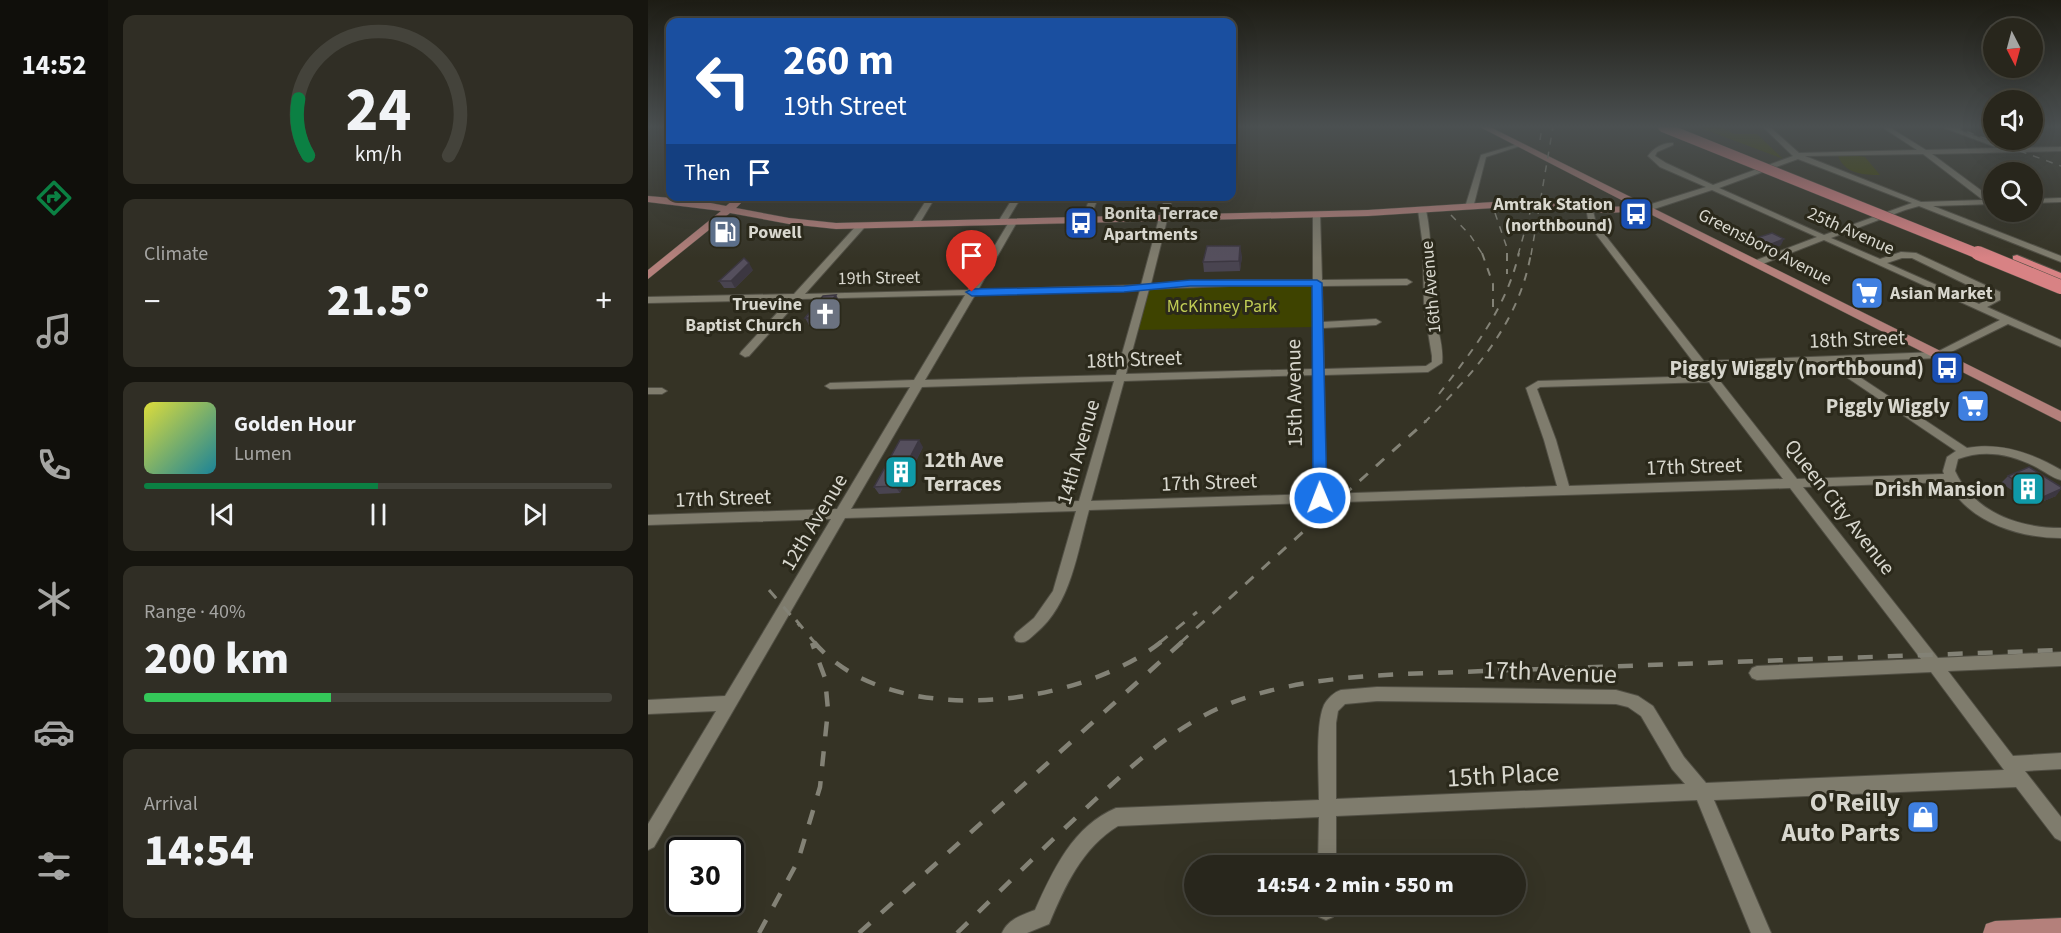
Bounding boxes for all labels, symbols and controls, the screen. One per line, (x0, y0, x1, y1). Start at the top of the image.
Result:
north arrow (1983, 18, 2043, 78)
map controls (1983, 18, 2043, 222)
text: 260 m (783, 31, 894, 91)
icon: left (684, 42, 762, 120)
text: 14:52 (21, 46, 87, 85)
text: 24 (345, 66, 411, 155)
text: 19th Street (783, 87, 907, 126)
button: sound (1983, 90, 2043, 150)
text: km/h (354, 140, 402, 171)
icon: arrive (743, 156, 776, 189)
text: Then (684, 157, 731, 189)
button: search (1983, 162, 2043, 222)
icon: directions (33, 177, 75, 219)
place label: Amtrak Station (northbound) (1492, 192, 1613, 238)
bus stop icon: Amtrak Station (northbound) (1618, 196, 1654, 232)
place label: Bonita Terrace Apartments (1103, 201, 1218, 247)
street label: 25th Avenue (1804, 201, 1899, 261)
street label: Greensboro Avenue (1694, 202, 1836, 292)
bus stop icon: Bonita Terrace Apartments (1063, 205, 1099, 241)
fuel station icon: Powell (707, 214, 743, 250)
place label: Powell (748, 220, 802, 245)
pin (946, 230, 997, 292)
icon: arrive (955, 239, 988, 272)
text: Climate (144, 240, 208, 268)
street label: 16th Avenue (1414, 240, 1447, 334)
street label: 19th Street (838, 265, 920, 291)
text: 21.5° (327, 269, 429, 333)
supermarket icon: Asian Market (1849, 275, 1885, 311)
text: − (144, 278, 160, 325)
text: + (596, 278, 612, 325)
place label: Asian Market (1889, 281, 1993, 306)
place label: Truevine Baptist Church (685, 292, 802, 338)
park label: McKinney Park (1167, 294, 1277, 319)
church icon: Truevine Baptist Church (807, 296, 843, 332)
icon: music (33, 310, 75, 352)
street label: 18th Street (1808, 322, 1906, 356)
street label: 15th Avenue (1278, 339, 1310, 447)
street label: 18th Street (1085, 342, 1183, 376)
bus stop icon: Piggly Wiggly (northbound) (1929, 350, 1965, 386)
place label: Piggly Wiggly (northbound) (1670, 353, 1924, 383)
supermarket icon: Piggly Wiggly (1955, 388, 1991, 424)
place label: Piggly Wiggly (1826, 391, 1950, 421)
street label: 14th Avenue (1049, 396, 1107, 508)
text: Golden Hour (234, 408, 356, 440)
street label: Queen City Avenue (1777, 433, 1903, 581)
text: Lumen (234, 440, 292, 468)
icon: phone (33, 444, 75, 486)
place label: 12th Ave Terraces (924, 445, 1004, 499)
street label: 17th Street (1645, 449, 1743, 483)
building icon: 12th Ave Terraces (883, 454, 919, 490)
street label: 17th Street (1160, 465, 1258, 499)
position arrow (1288, 466, 1352, 530)
street label: 12th Avenue (773, 468, 855, 576)
building icon: Drish Mansion (2010, 471, 2046, 507)
place label: Drish Mansion (1874, 474, 2005, 504)
street label: 17th Street (674, 481, 772, 515)
icon: previous (206, 498, 239, 531)
icon: pause (362, 498, 395, 531)
icon: next (518, 498, 551, 531)
icon: climate (33, 578, 75, 620)
text: Range · 40% (144, 598, 245, 626)
text: 200 km (144, 627, 289, 691)
street label: 17th Avenue (1482, 651, 1618, 693)
icon: car (33, 711, 75, 753)
street label: 15th Place (1446, 754, 1560, 796)
place label: O'Reilly Auto Parts (1780, 784, 1900, 851)
text: Arrival (144, 790, 198, 818)
shop icon: O'Reilly Auto Parts (1905, 799, 1941, 835)
text: 14:54 (144, 819, 254, 883)
speed limit sign: 30 (666, 837, 744, 915)
icon: filters (33, 845, 75, 887)
text: 14:54 · 2 min · 550 m (1256, 869, 1454, 901)

